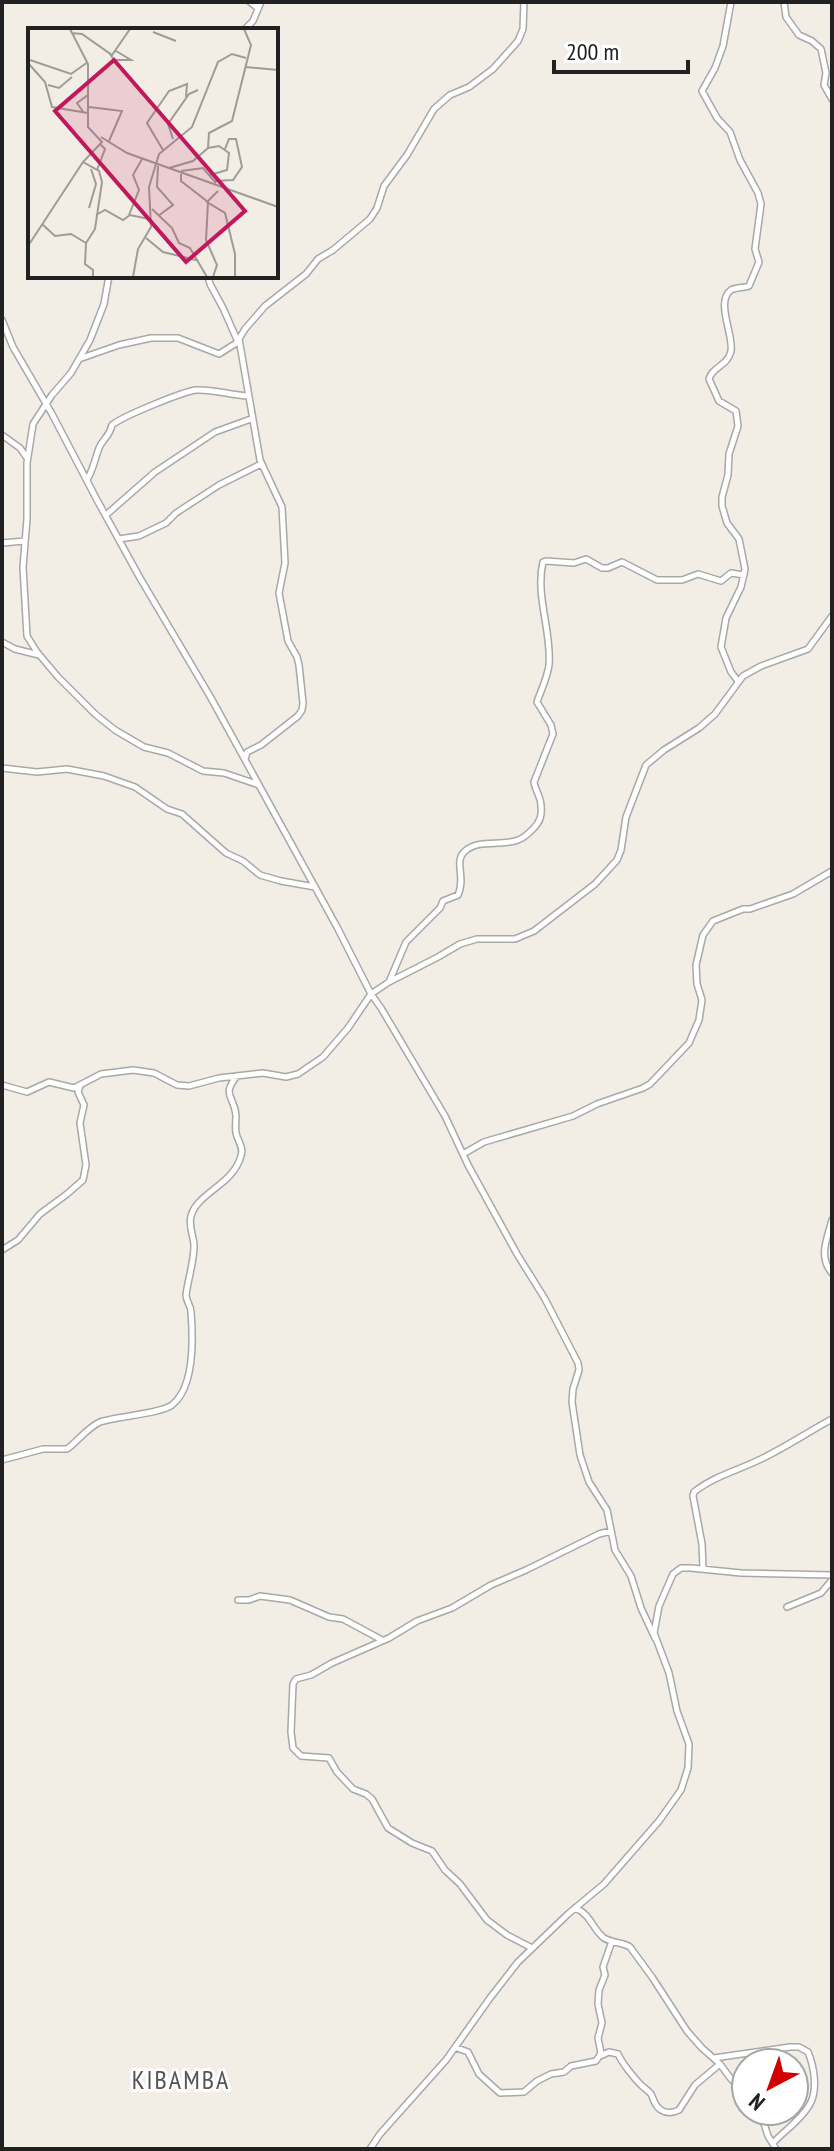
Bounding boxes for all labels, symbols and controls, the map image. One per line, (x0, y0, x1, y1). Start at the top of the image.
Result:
scale bar (554, 24, 688, 74)
inset map (28, 28, 278, 278)
text: 200 m (566, 36, 619, 67)
north arrow (730, 2047, 810, 2127)
district label: KIBAMBA (132, 2063, 230, 2096)
text: N (743, 2088, 771, 2117)

